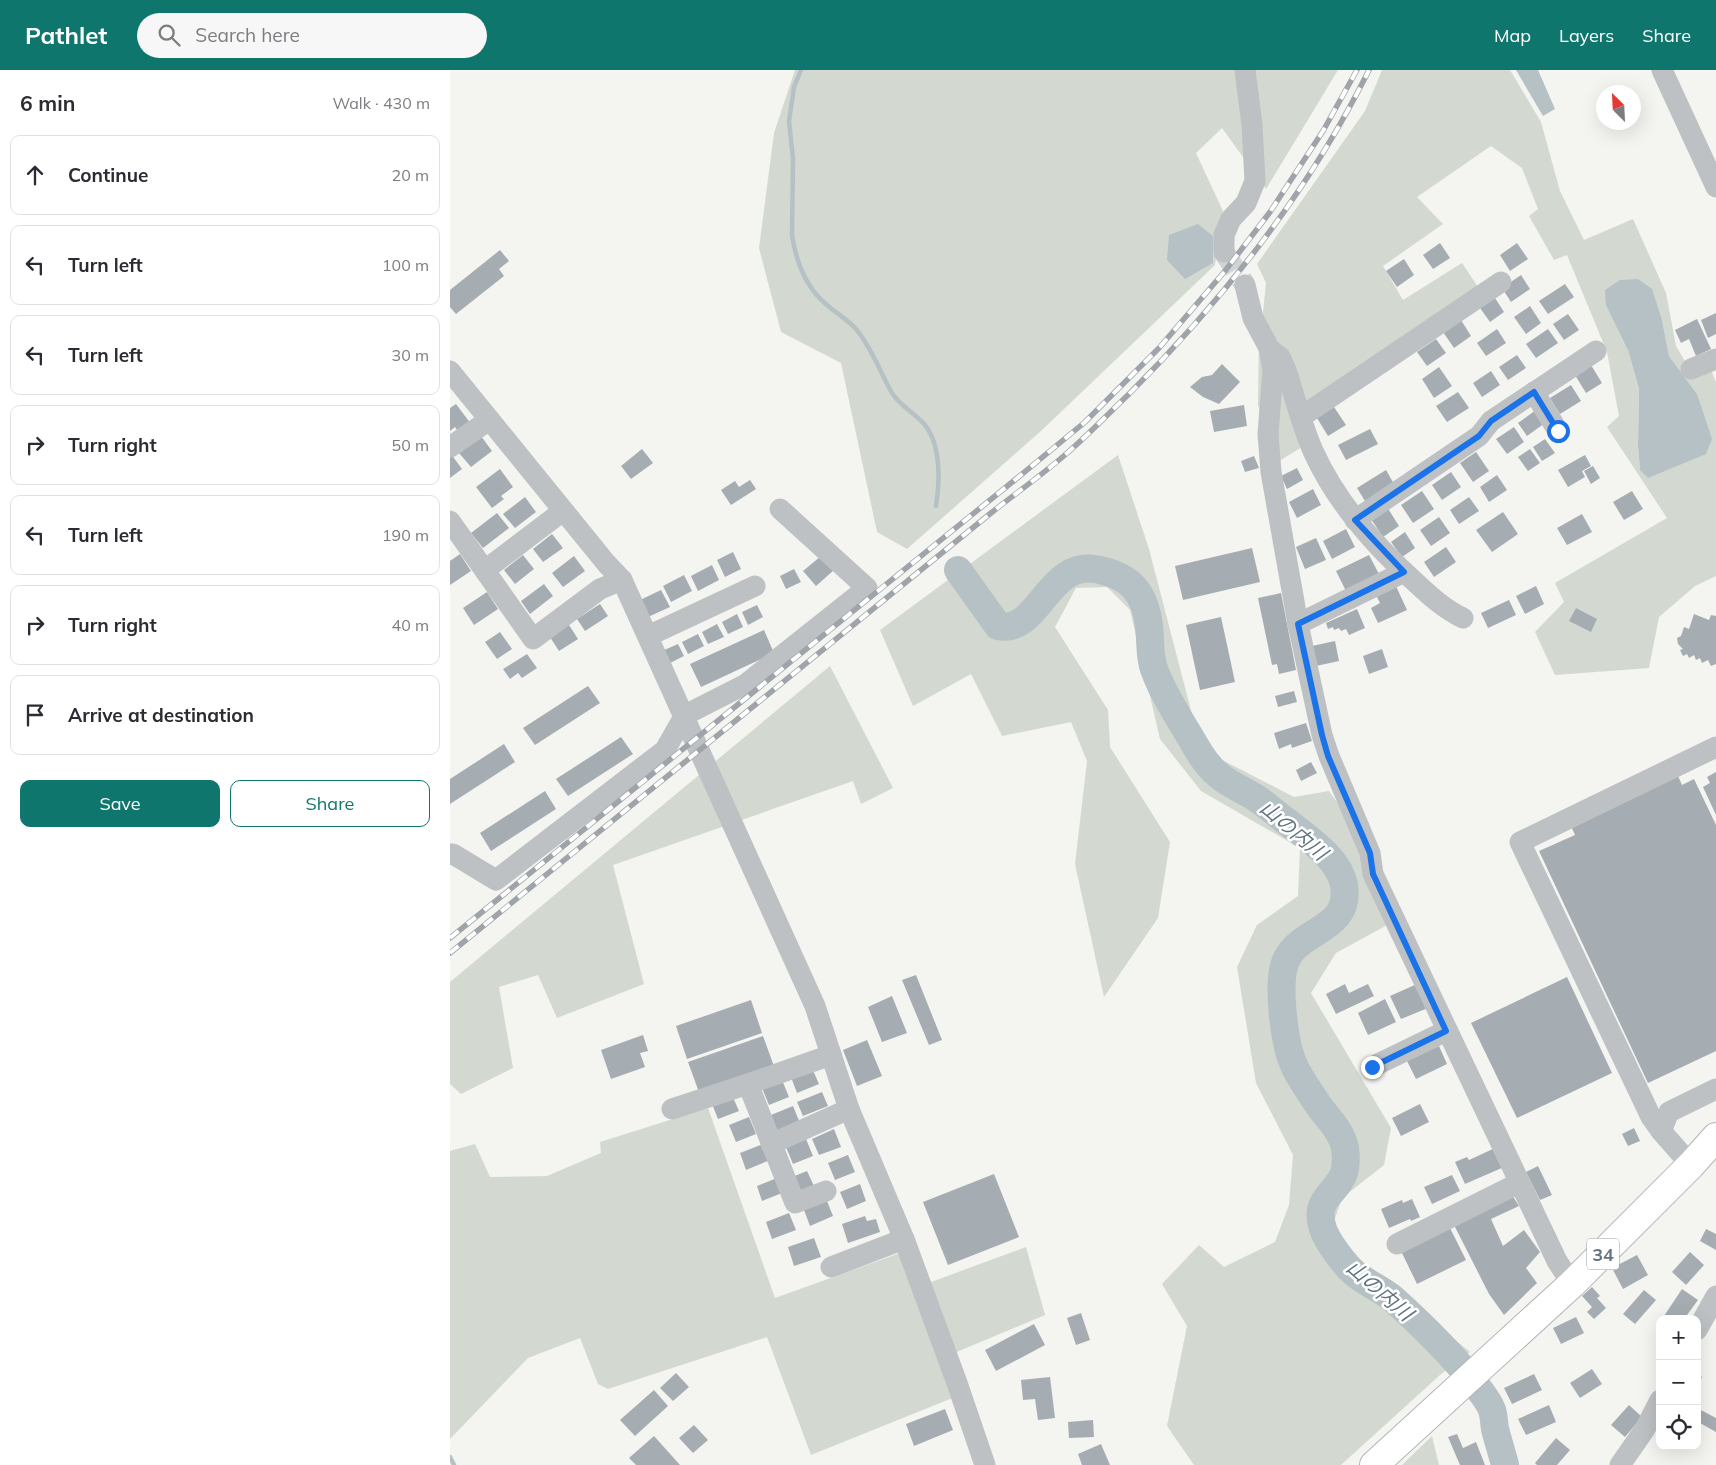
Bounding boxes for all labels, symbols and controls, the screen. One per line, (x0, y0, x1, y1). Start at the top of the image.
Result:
search box (137, 13, 487, 58)
text: Pathlet (25, 20, 107, 50)
icon: search (155, 21, 183, 49)
text: Search here (195, 23, 300, 47)
text: Map (1494, 24, 1531, 47)
text: Layers (1559, 24, 1614, 47)
text: Share (1642, 24, 1691, 47)
north arrow (1596, 85, 1641, 130)
text: 6 min (20, 90, 75, 116)
text: Walk · 430 m (332, 93, 430, 113)
icon: ahead (21, 161, 49, 189)
text: Continue (68, 163, 148, 187)
text: 20 m (392, 165, 429, 185)
icon: left (21, 251, 49, 279)
text: Turn left (68, 253, 143, 277)
text: 100 m (382, 255, 429, 275)
icon: left (21, 341, 49, 369)
text: Turn left (68, 343, 143, 367)
text: 30 m (392, 345, 429, 365)
route start (1547, 420, 1570, 443)
icon: right (21, 431, 49, 459)
text: Turn right (68, 433, 157, 457)
text: 50 m (392, 435, 429, 455)
icon: left (21, 521, 49, 549)
text: Turn left (68, 523, 143, 547)
text: 190 m (382, 525, 429, 545)
icon: right (21, 611, 49, 639)
text: Turn right (68, 613, 157, 637)
text: 40 m (392, 615, 429, 635)
icon: arrive (21, 701, 49, 729)
text: Arrive at destination (68, 703, 254, 727)
button: Save (20, 780, 220, 827)
button: Share (230, 780, 430, 827)
water label: 山の内川 (1255, 795, 1334, 867)
route end (1361, 1056, 1384, 1079)
road number: 34 (1587, 1238, 1619, 1270)
water label: 山の内川 (1342, 1254, 1420, 1327)
map controls (1656, 1315, 1701, 1450)
button: + (1656, 1315, 1701, 1360)
button: − (1656, 1360, 1701, 1405)
button: locate (1656, 1405, 1701, 1450)

